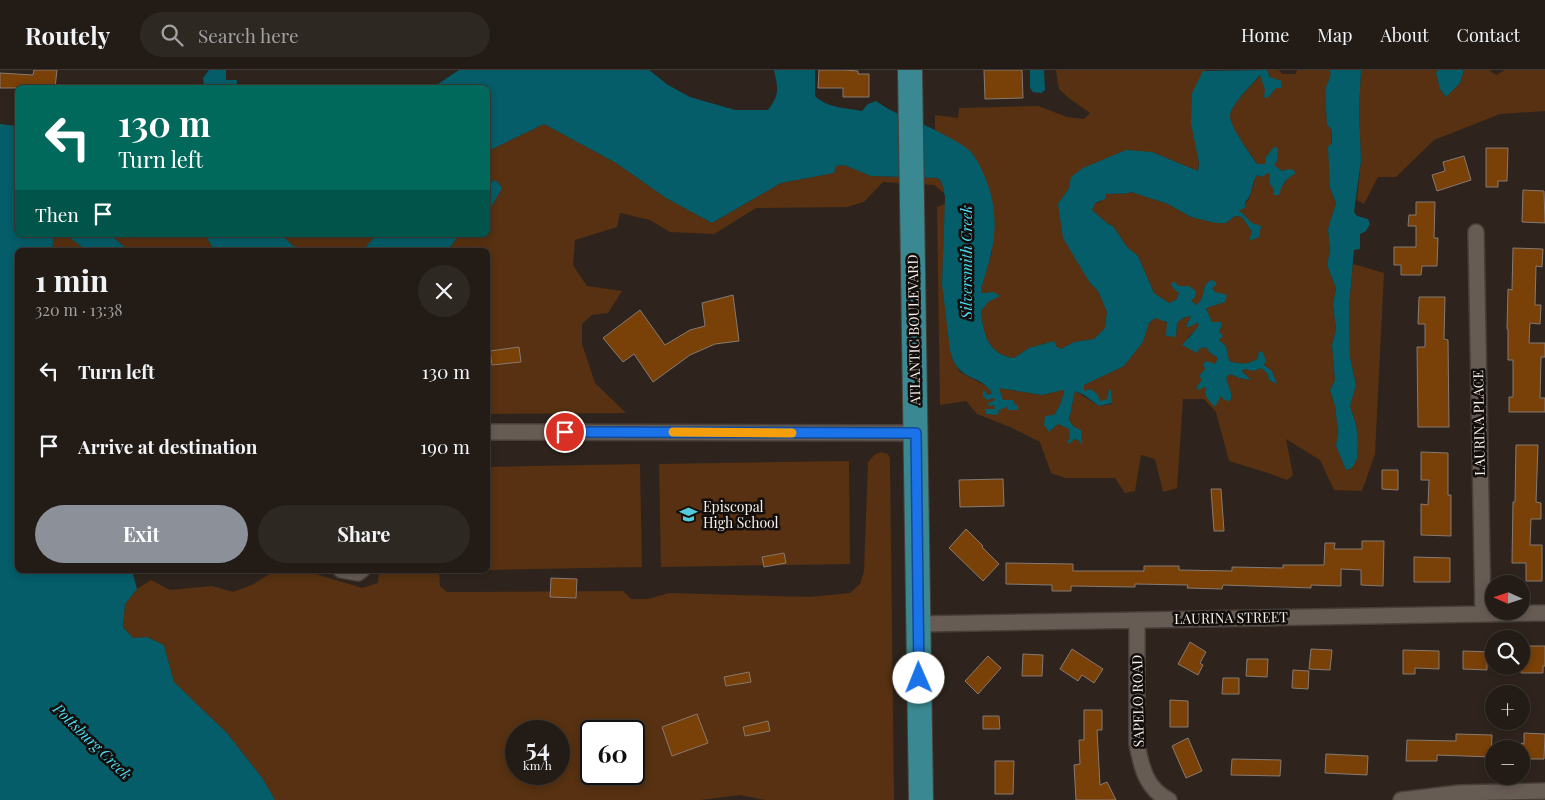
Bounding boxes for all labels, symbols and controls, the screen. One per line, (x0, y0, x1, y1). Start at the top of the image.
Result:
search box (140, 12, 490, 57)
text: Routely (25, 19, 110, 51)
icon: search (158, 21, 186, 49)
text: Search here (198, 22, 299, 48)
text: Home (1241, 23, 1289, 47)
text: Map (1317, 23, 1352, 47)
text: About (1380, 23, 1429, 47)
text: Contact (1457, 23, 1520, 47)
text: 130 m (118, 99, 211, 146)
icon: left (35, 105, 100, 170)
text: Turn left (118, 144, 203, 174)
icon: arrive (89, 200, 117, 228)
text: Then (35, 201, 79, 227)
water label: Silversmith Creek (956, 205, 976, 320)
street label: ATLANTIC BOULEVARD (903, 254, 924, 407)
text: 1 min (35, 260, 109, 300)
button: close (418, 265, 470, 317)
text: 320 m · 13:38 (35, 299, 123, 320)
icon: left (35, 357, 63, 385)
text: Turn left (78, 358, 155, 384)
text: 130 m (422, 358, 470, 384)
street label: LAURINA PLACE (1468, 370, 1489, 476)
pin (544, 411, 586, 453)
icon: arrive (551, 418, 579, 446)
icon: arrive (35, 432, 63, 460)
text: Arrive at destination (78, 433, 258, 459)
text: 190 m (420, 433, 470, 459)
place label: Episcopal High School (703, 497, 779, 532)
button: Exit (35, 505, 248, 563)
button: Share (258, 505, 470, 563)
school or university icon: Episcopal High School (679, 505, 699, 525)
north arrow (1485, 575, 1530, 620)
map controls (1485, 575, 1530, 785)
street label: LAURINA STREET (1174, 607, 1288, 628)
button: search (1485, 630, 1530, 675)
position arrow (892, 651, 944, 703)
street label: SAPELO ROAD (1127, 654, 1148, 748)
button: + (1485, 685, 1530, 730)
water label: Pottsburg Creek (49, 698, 136, 784)
speed limit sign: 60 (580, 720, 645, 785)
text: 54 (525, 730, 550, 763)
button: − (1485, 740, 1530, 785)
text: km/h (523, 757, 552, 773)

